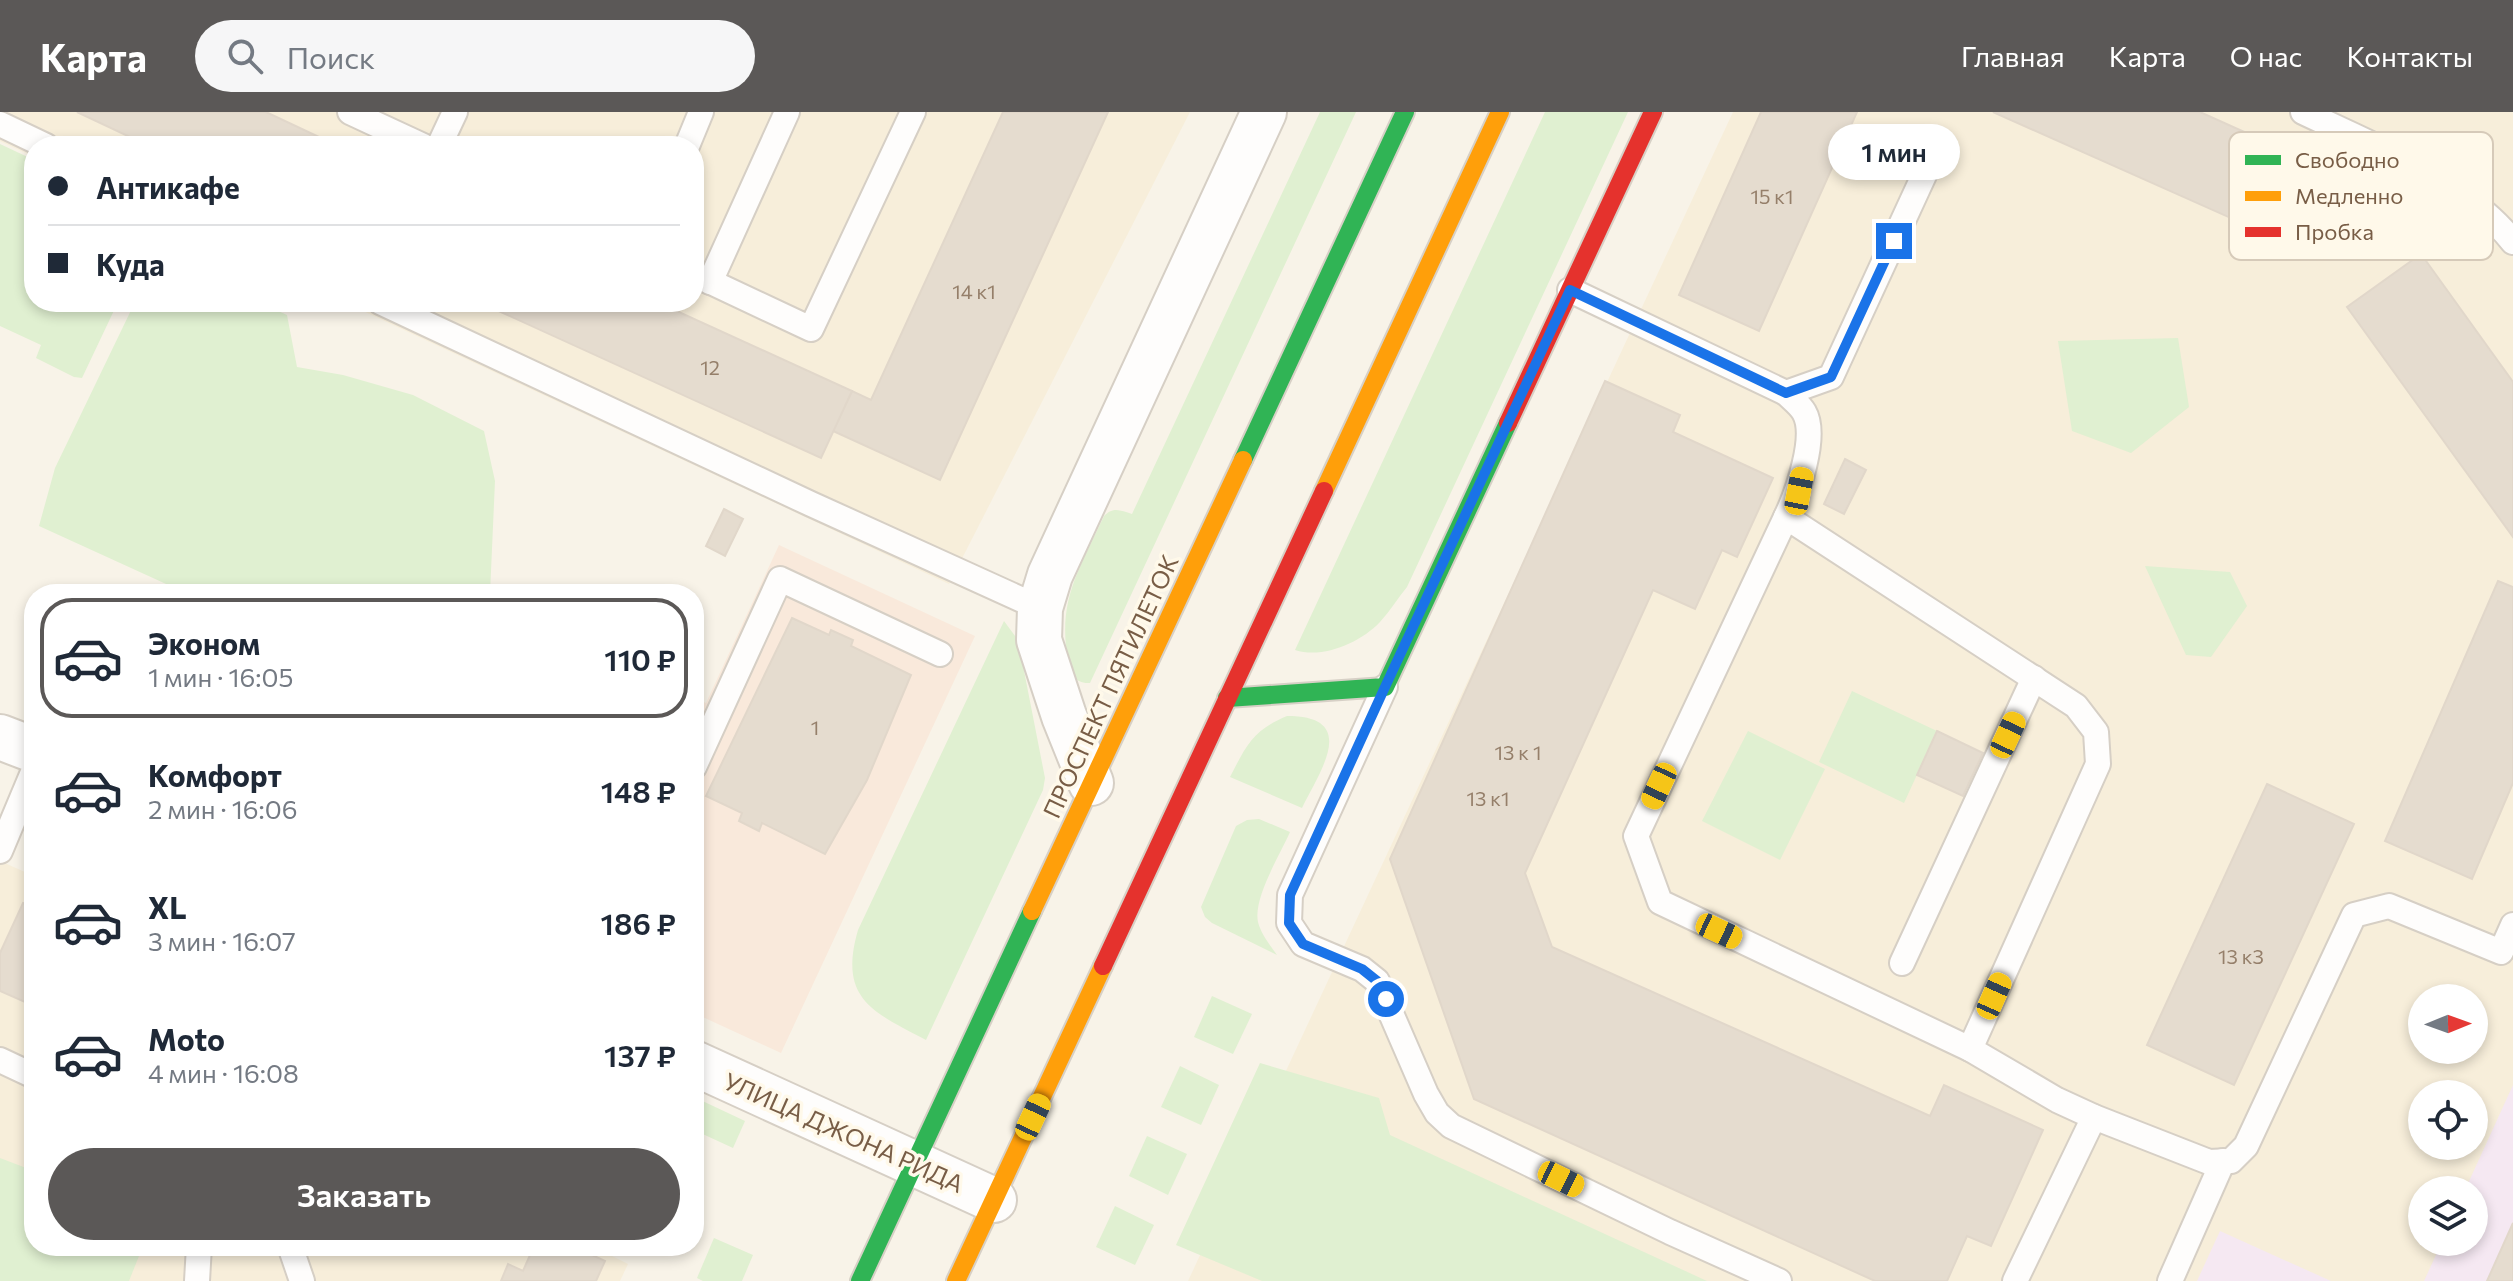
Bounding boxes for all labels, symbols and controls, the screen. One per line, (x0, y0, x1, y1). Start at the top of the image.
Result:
search box (195, 20, 755, 92)
text: Карта (40, 33, 147, 80)
icon: search (223, 34, 267, 78)
text: Поиск (287, 38, 375, 75)
text: Главная (1961, 39, 2065, 73)
text: Карта (2109, 39, 2186, 73)
text: О нас (2230, 39, 2302, 73)
text: Контакты (2346, 39, 2473, 73)
callout: 1 мин (1828, 125, 1960, 181)
legend (2229, 132, 2493, 260)
text: 1 мин (1861, 136, 1927, 167)
text: Свободно (2295, 146, 2400, 173)
text: Антикафе (96, 168, 240, 205)
text: Медленно (2295, 182, 2403, 209)
house number: 15 к1 (1750, 184, 1794, 208)
text: Пробка (2295, 218, 2374, 245)
route end (1876, 223, 1912, 259)
text: Куда (96, 245, 165, 282)
house number: 14 к1 (952, 279, 996, 303)
house number: 12 (700, 355, 720, 379)
car (1783, 465, 1815, 517)
street label: ПРОСПЕКТ ПЯТИЛЕТОК (1036, 550, 1184, 822)
icon: car (52, 622, 124, 694)
text: Эконом (148, 624, 260, 661)
text: 110 ₽ (604, 640, 676, 677)
text: 1 мин · 16:05 (148, 661, 293, 692)
car (1987, 708, 2029, 762)
house number: 1 (811, 715, 819, 739)
house number: 13 к 1 (1495, 740, 1541, 764)
icon: car (52, 754, 124, 826)
text: Комфорт (148, 756, 282, 793)
car (1638, 759, 1680, 813)
text: 148 ₽ (601, 772, 676, 809)
house number: 13 к1 (1466, 786, 1510, 810)
text: 2 мин · 16:06 (148, 793, 298, 824)
icon: car (52, 886, 124, 958)
text: XL (148, 888, 187, 925)
text: 186 ₽ (601, 904, 676, 941)
car (1692, 910, 1746, 952)
text: 3 мин · 16:07 (148, 925, 296, 956)
house number: 13 к3 (2218, 944, 2264, 968)
car (1973, 969, 2015, 1023)
route start (1368, 981, 1404, 1017)
north arrow (2408, 984, 2488, 1064)
map controls (2408, 984, 2488, 1256)
icon: car (52, 1018, 124, 1090)
text: Moto (148, 1020, 225, 1057)
text: 137 ₽ (604, 1036, 676, 1073)
text: 4 мин · 16:08 (148, 1057, 299, 1088)
street label: УЛИЦА ДЖОНА РИДА (719, 1066, 969, 1198)
button: locate (2408, 1080, 2488, 1160)
car (1012, 1090, 1054, 1144)
button: Заказать (48, 1148, 680, 1240)
car (1534, 1158, 1588, 1200)
button: layers (2408, 1176, 2488, 1256)

